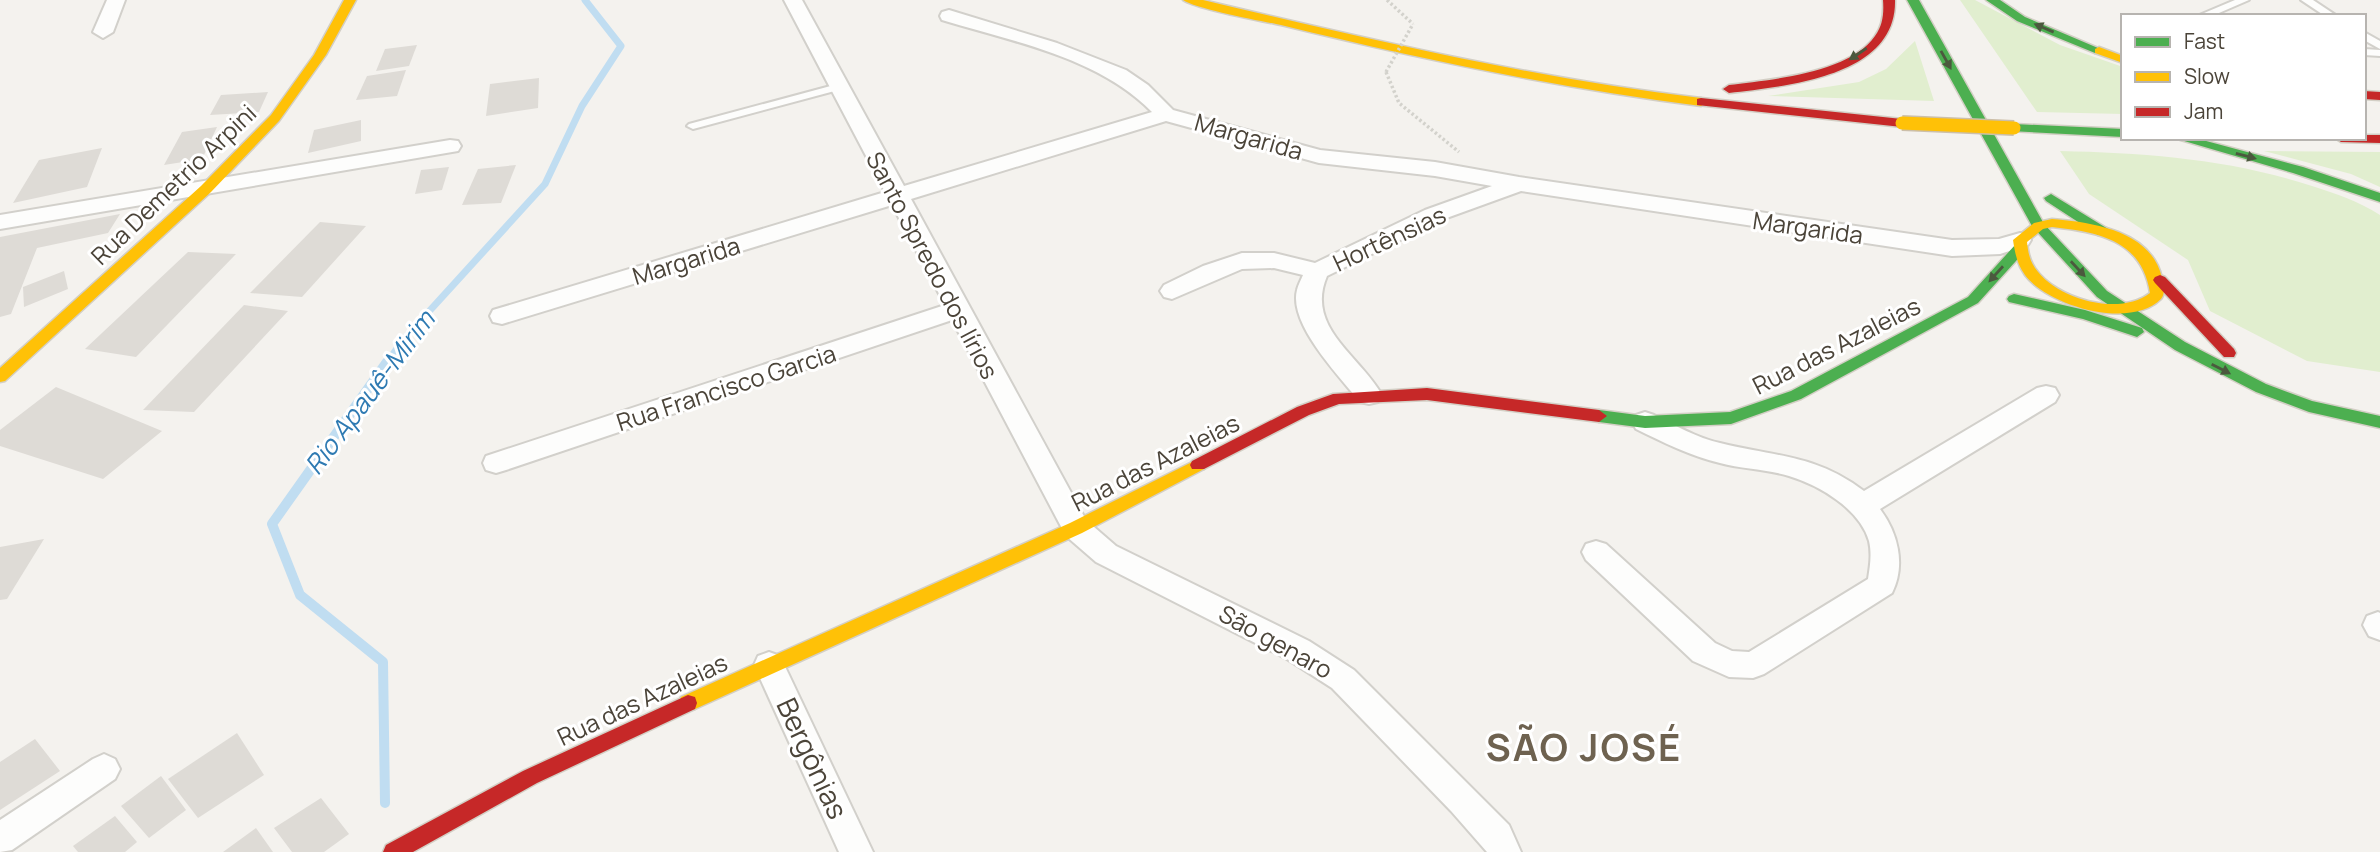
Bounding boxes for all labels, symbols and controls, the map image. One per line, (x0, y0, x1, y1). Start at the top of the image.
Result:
legend (2121, 14, 2366, 140)
one-way arrow (2034, 22, 2054, 34)
text: Fast (2184, 27, 2225, 55)
one-way arrow (1848, 48, 1868, 61)
one-way arrow (1940, 50, 1952, 70)
text: Slow (2184, 62, 2230, 90)
street label: Rua Demetrio Arpini (83, 96, 263, 272)
text: Jam (2184, 97, 2223, 125)
street label: Margarida (1191, 105, 1307, 167)
street label: Santo Spredo dos lírios (859, 146, 1007, 384)
one-way arrow (2235, 151, 2257, 162)
street label: Hortênsias (1327, 197, 1451, 279)
street label: Margarida (1751, 203, 1865, 251)
street label: Margarida (628, 228, 744, 292)
one-way arrow (2070, 260, 2086, 277)
one-way arrow (1989, 265, 2005, 282)
street label: Rua das Azaleias (1746, 288, 1926, 402)
water label: Rio Apauê-Mirim (296, 301, 444, 481)
street label: Rua Francisco Garcia (612, 336, 840, 438)
one-way arrow (2211, 363, 2231, 374)
street label: Rua das Azaleias (1065, 405, 1245, 519)
street label: São genaro (1213, 596, 1339, 686)
street label: Rua das Azaleias (552, 645, 732, 753)
street label: Bergônias (768, 691, 858, 825)
district label: SÃO JOSÉ (1486, 720, 1682, 772)

